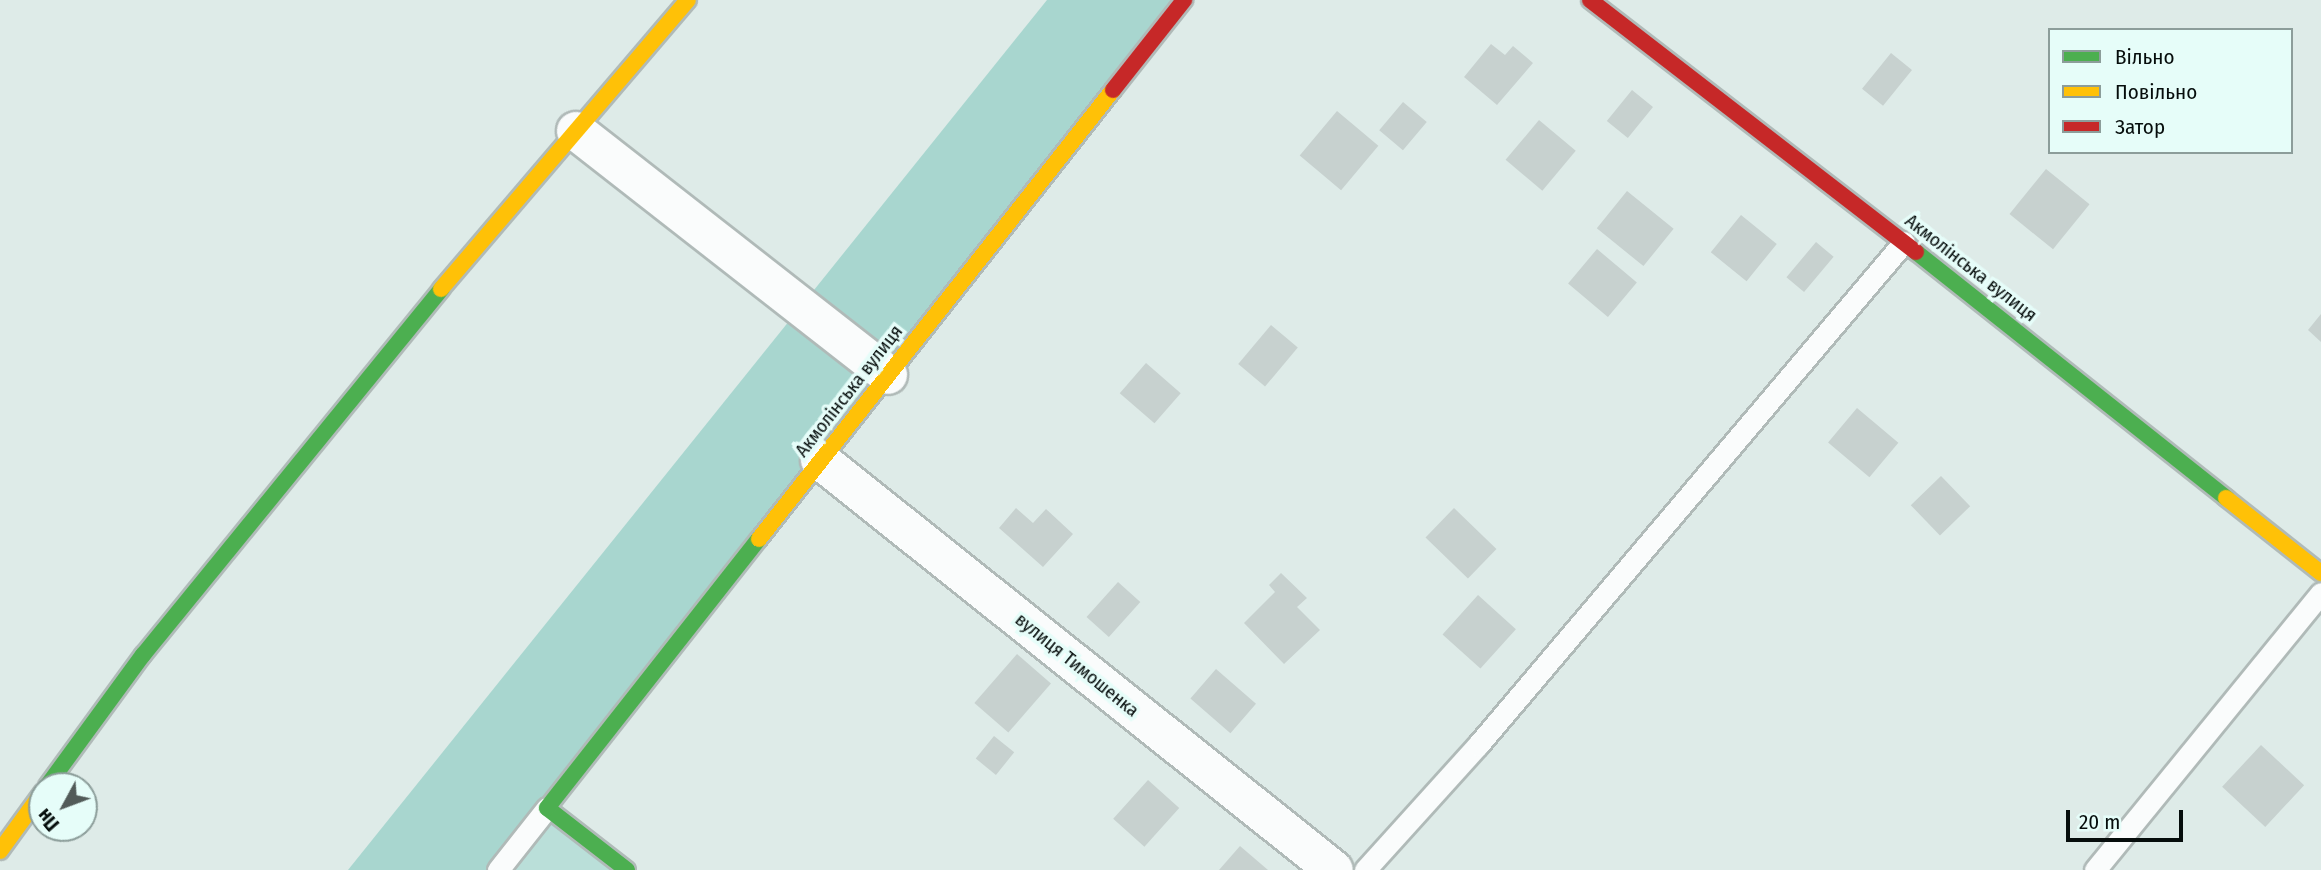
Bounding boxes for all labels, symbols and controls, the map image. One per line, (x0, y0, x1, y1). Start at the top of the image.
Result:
legend (2048, 28, 2293, 154)
text: Вільно (2115, 44, 2175, 70)
text: Повільно (2115, 79, 2197, 105)
text: Затор (2115, 114, 2165, 140)
street label: Акмолінська вулиця (1900, 209, 2042, 327)
street label: Акмолінська вулиця (790, 320, 908, 462)
street label: вулиця Тимошенка (1011, 608, 1143, 722)
north arrow (28, 772, 98, 842)
scale bar (2069, 796, 2186, 840)
text: Пн (33, 804, 64, 835)
text: 20 m (2079, 809, 2120, 835)

